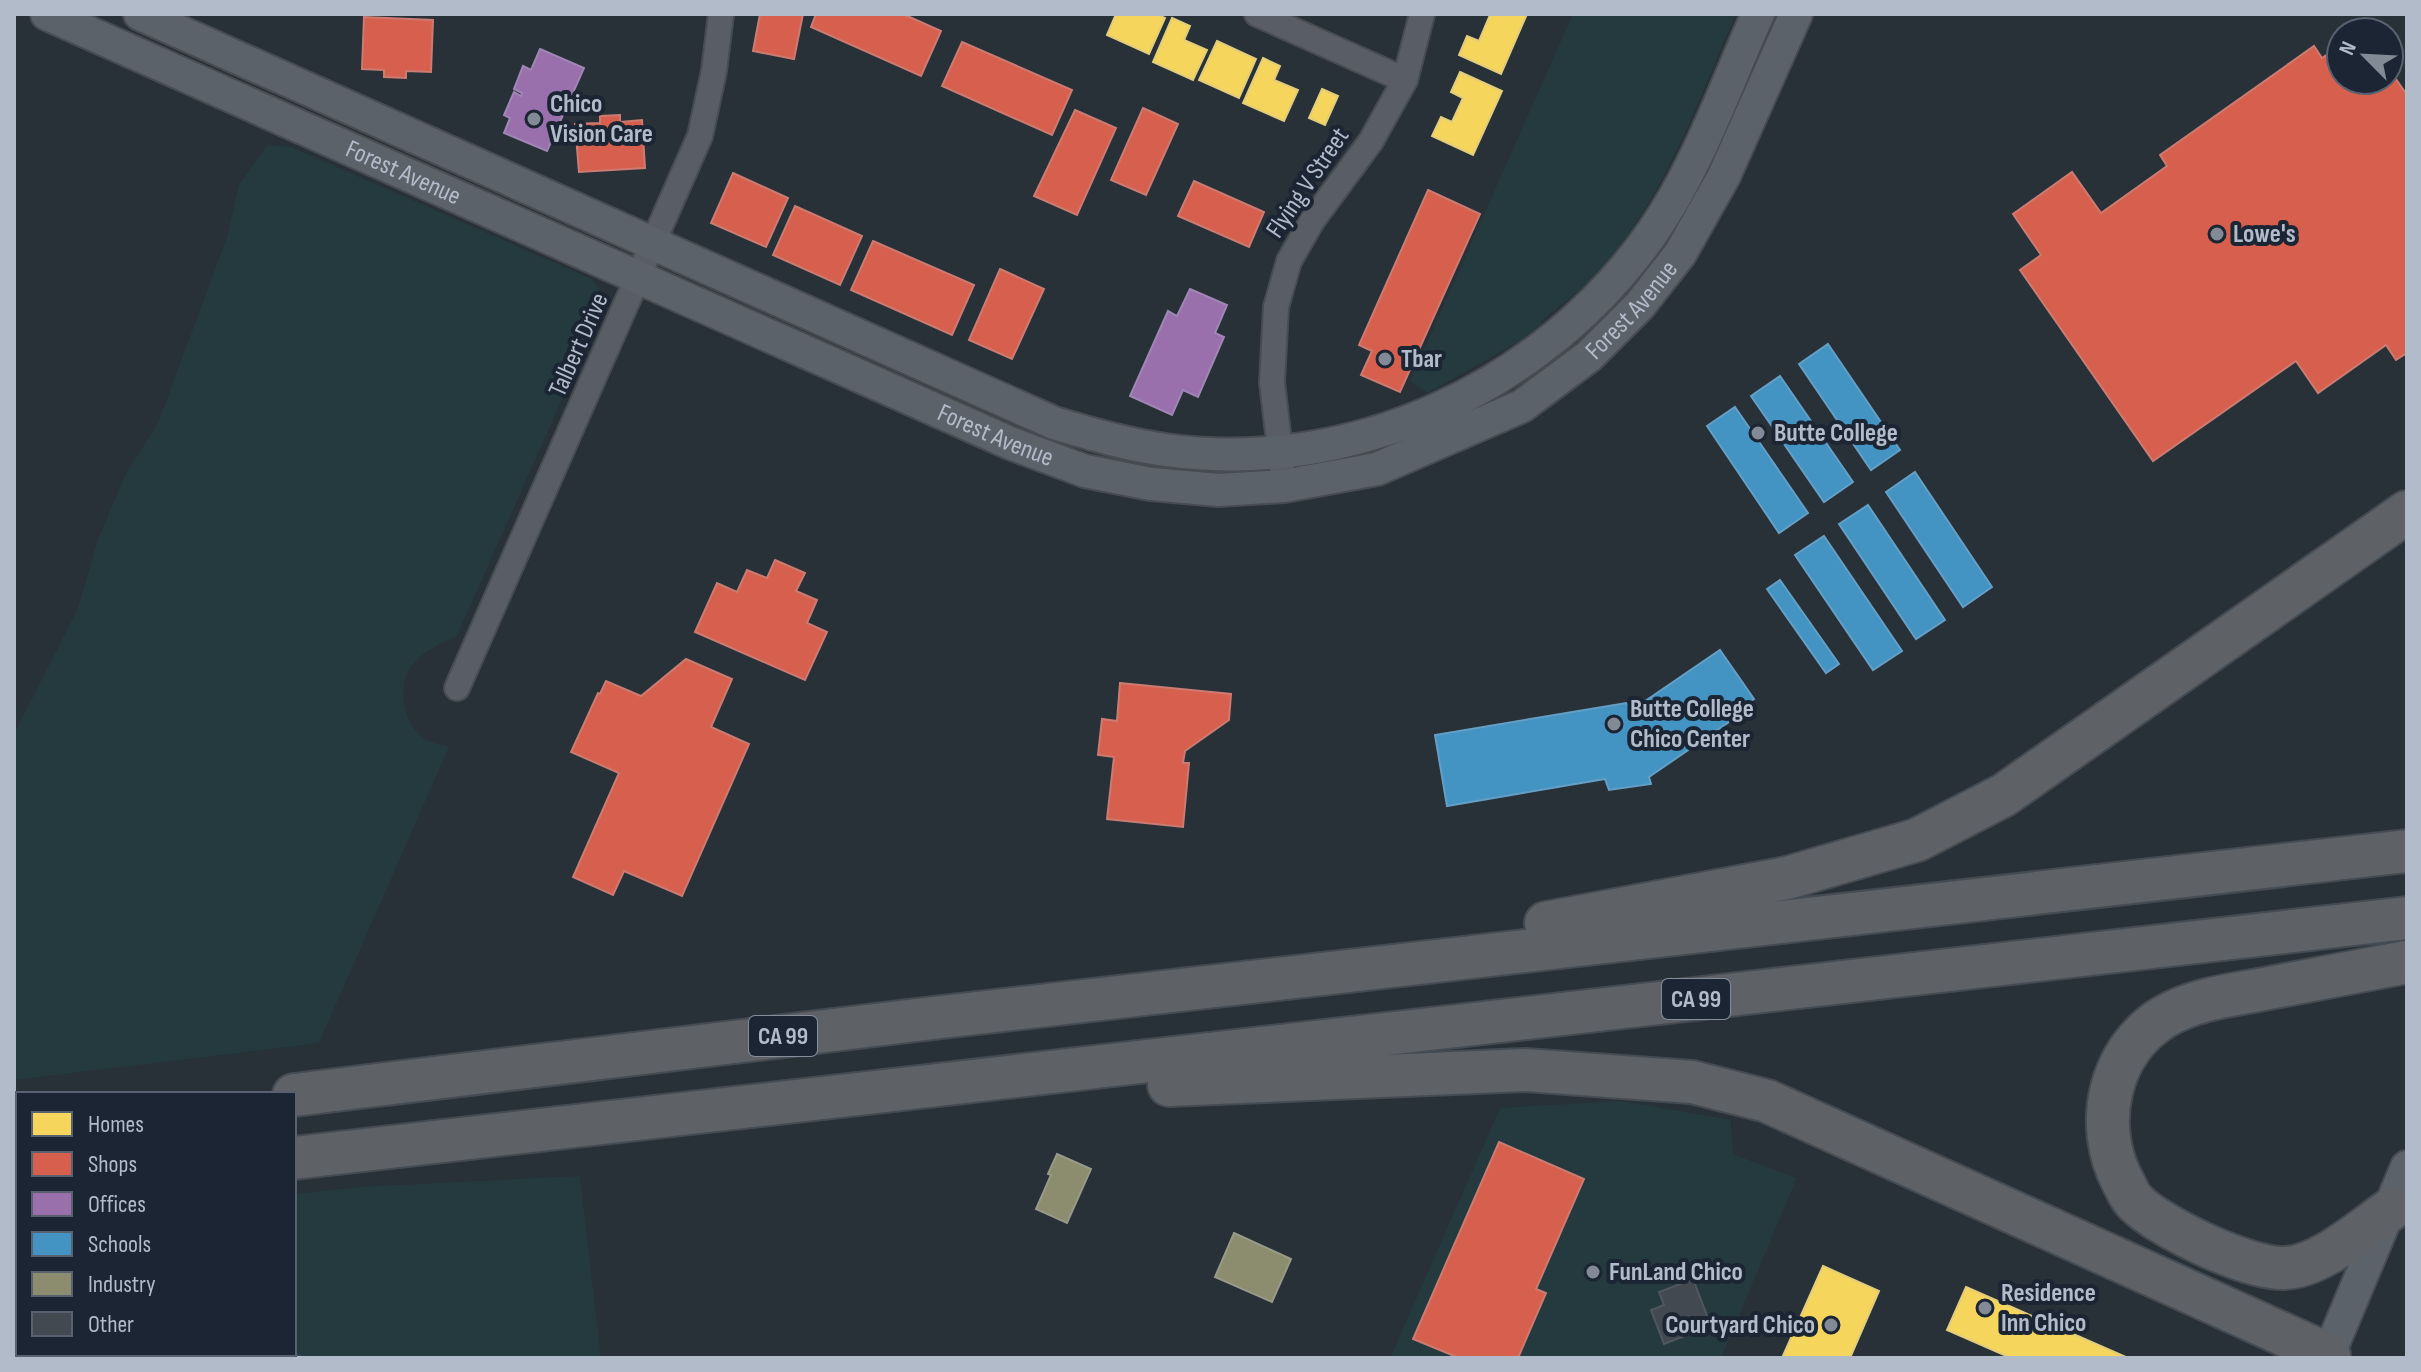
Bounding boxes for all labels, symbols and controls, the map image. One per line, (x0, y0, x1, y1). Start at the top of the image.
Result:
north arrow (2325, 16, 2405, 96)
text: N (2333, 38, 2363, 59)
place label: Chico Vision Care (550, 89, 653, 150)
marker: Chico Vision Care (525, 110, 543, 128)
street label: Flying V Street (1260, 122, 1356, 244)
street label: Forest Avenue (341, 134, 466, 212)
place label: Lowe's (2233, 219, 2296, 250)
marker: Lowe's (2208, 225, 2226, 243)
street label: Forest Avenue (1579, 254, 1684, 366)
street label: Talbert Drive (542, 288, 616, 402)
place label: Tbar (1401, 344, 1442, 375)
marker: Tbar (1376, 350, 1394, 368)
street label: Forest Avenue (933, 397, 1058, 473)
place label: Butte College (1774, 418, 1898, 449)
marker: Butte College (1749, 424, 1767, 442)
place label: Butte College Chico Center (1630, 694, 1754, 755)
marker: Butte College Chico Center (1605, 715, 1623, 733)
road number: CA 99 (1662, 979, 1730, 1019)
road number: CA 99 (749, 1016, 817, 1056)
legend (16, 1092, 296, 1356)
text: Homes (88, 1110, 144, 1139)
text: Shops (88, 1150, 137, 1179)
text: Offices (88, 1190, 146, 1219)
text: Schools (88, 1230, 151, 1259)
place label: FunLand Chico (1609, 1257, 1743, 1288)
marker: FunLand Chico (1584, 1263, 1602, 1281)
text: Industry (88, 1270, 155, 1299)
place label: Residence Inn Chico (2001, 1278, 2096, 1339)
marker: Residence Inn Chico (1976, 1299, 1994, 1317)
text: Other (88, 1310, 134, 1339)
place label: Courtyard Chico (1665, 1310, 1815, 1341)
marker: Courtyard Chico (1822, 1316, 1840, 1334)

